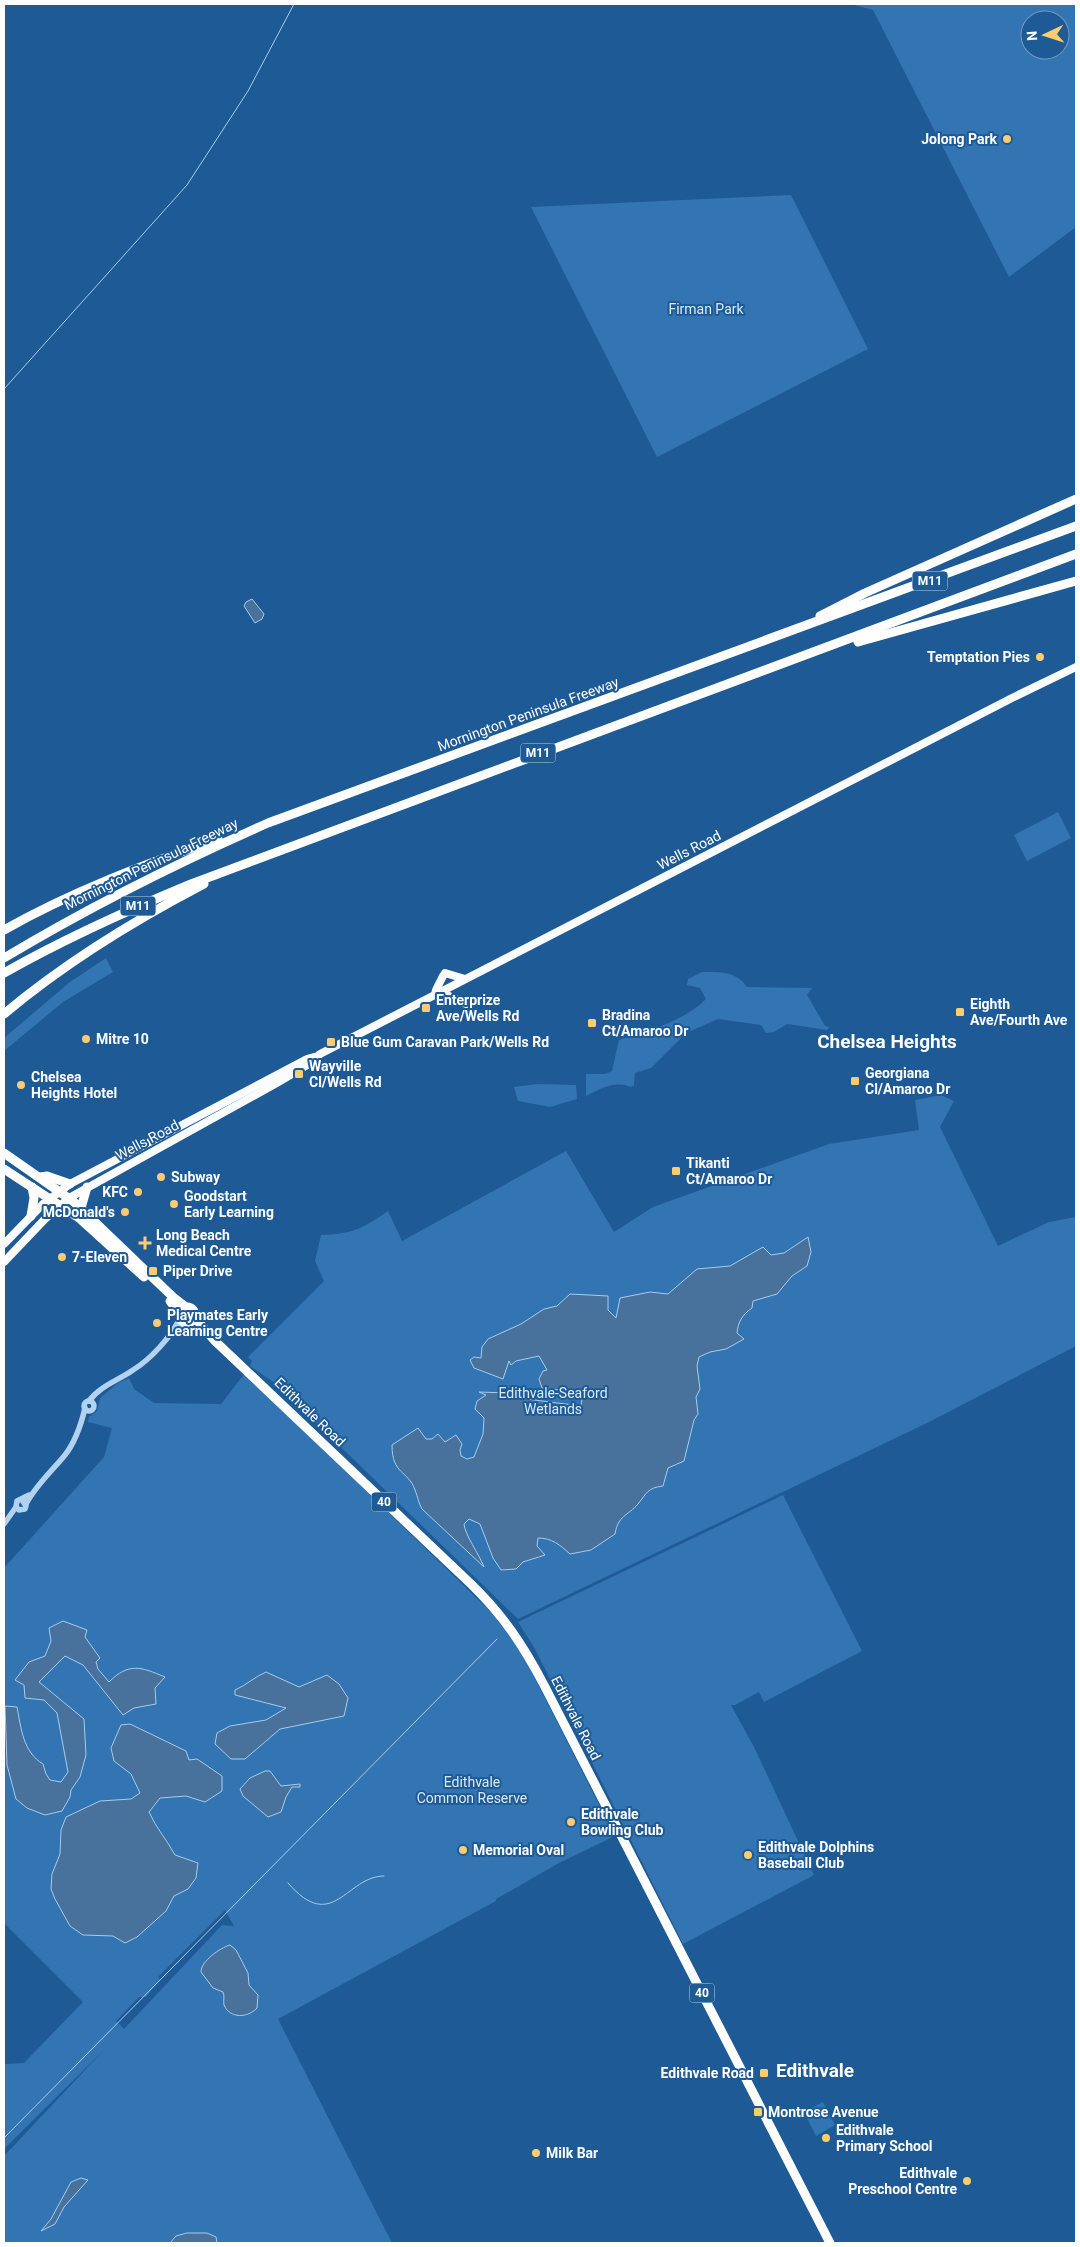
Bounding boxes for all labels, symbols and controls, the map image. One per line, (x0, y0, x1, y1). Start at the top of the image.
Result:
north arrow (1020, 10, 1070, 60)
text: N (1024, 30, 1040, 41)
place label: Jolong Park (921, 131, 998, 147)
marker: Jolong Park (1001, 133, 1013, 145)
park label: Firman Park (668, 301, 744, 317)
road number: M11 (912, 572, 948, 590)
place label: Temptation Pies (927, 649, 1030, 665)
marker: Temptation Pies (1034, 651, 1046, 663)
street label: Mornington Peninsula Freeway (435, 674, 621, 754)
road number: M11 (520, 744, 556, 762)
street label: Mornington Peninsula Freeway (61, 815, 241, 913)
street label: Wells Road (655, 827, 723, 873)
road number: M11 (120, 896, 156, 916)
place label: Enterprize Ave/Wells Rd (436, 992, 519, 1024)
place label: Eighth Ave/Fourth Ave (970, 996, 1068, 1028)
marker: Enterprize Ave/Wells Rd (420, 1002, 432, 1014)
marker: Eighth Ave/Fourth Ave (954, 1006, 966, 1018)
place label: Bradina Ct/Amaroo Dr (602, 1007, 688, 1039)
marker: Bradina Ct/Amaroo Dr (586, 1017, 598, 1029)
district label: Chelsea Heights (817, 1030, 957, 1053)
place label: Mitre 10 (96, 1031, 149, 1047)
marker: Mitre 10 (80, 1033, 92, 1045)
place label: Blue Gum Caravan Park/Wells Rd (341, 1034, 549, 1050)
marker: Blue Gum Caravan Park/Wells Rd (325, 1036, 337, 1048)
place label: Wayville Cl/Wells Rd (309, 1058, 382, 1090)
place label: Georgiana Cl/Amaroo Dr (865, 1065, 950, 1097)
marker: Wayville Cl/Wells Rd (293, 1068, 305, 1080)
place label: Chelsea Heights Hotel (31, 1069, 117, 1101)
marker: Georgiana Cl/Amaroo Dr (849, 1075, 861, 1087)
marker: Chelsea Heights Hotel (15, 1079, 27, 1091)
street label: Wells Road (113, 1117, 181, 1163)
place label: Tikanti Ct/Amaroo Dr (686, 1155, 772, 1187)
marker: Tikanti Ct/Amaroo Dr (670, 1165, 682, 1177)
place label: Subway (171, 1169, 221, 1185)
marker: Subway (155, 1171, 167, 1183)
place label: KFC (102, 1184, 128, 1200)
marker: KFC (132, 1186, 144, 1198)
place label: Goodstart Early Learning (184, 1188, 274, 1220)
marker: Goodstart Early Learning (168, 1198, 180, 1210)
place label: McDonald's (43, 1204, 115, 1220)
marker: McDonald's (119, 1206, 131, 1218)
place label: Long Beach Medical Centre (156, 1227, 252, 1259)
marker: Long Beach Medical Centre (138, 1236, 152, 1250)
place label: 7-Eleven (72, 1249, 127, 1265)
marker: 7-Eleven (56, 1251, 68, 1263)
place label: Piper Drive (163, 1263, 233, 1279)
marker: Piper Drive (147, 1265, 159, 1277)
place label: Playmates Early Learning Centre (167, 1307, 269, 1339)
marker: Playmates Early Learning Centre (151, 1317, 163, 1329)
street label: Edithvale Road (271, 1374, 349, 1450)
park label: Edithvale-Seaford Wetlands (498, 1385, 608, 1417)
road number: 40 (372, 1492, 396, 1511)
street label: Edithvale Road (548, 1673, 604, 1763)
park label: Edithvale Common Reserve (417, 1774, 527, 1806)
place label: Edithvale Bowling Club (581, 1806, 664, 1838)
marker: Edithvale Bowling Club (565, 1816, 577, 1828)
place label: Edithvale Dolphins Baseball Club (758, 1839, 874, 1871)
place label: Memorial Oval (473, 1842, 564, 1858)
marker: Memorial Oval (457, 1844, 469, 1856)
marker: Edithvale Dolphins Baseball Club (742, 1849, 754, 1861)
road number: 40 (690, 1984, 714, 2002)
district label: Edithvale (776, 2059, 854, 2082)
place label: Edithvale Road (661, 2065, 754, 2081)
marker: Edithvale Road (758, 2067, 770, 2079)
place label: Montrose Avenue (768, 2104, 879, 2120)
marker: Montrose Avenue (752, 2106, 764, 2118)
place label: Edithvale Primary School (836, 2122, 933, 2154)
marker: Edithvale Primary School (820, 2132, 832, 2144)
place label: Milk Bar (546, 2145, 598, 2161)
marker: Milk Bar (530, 2147, 542, 2159)
place label: Edithvale Preschool Centre (848, 2165, 957, 2197)
marker: Edithvale Preschool Centre (961, 2175, 973, 2187)

